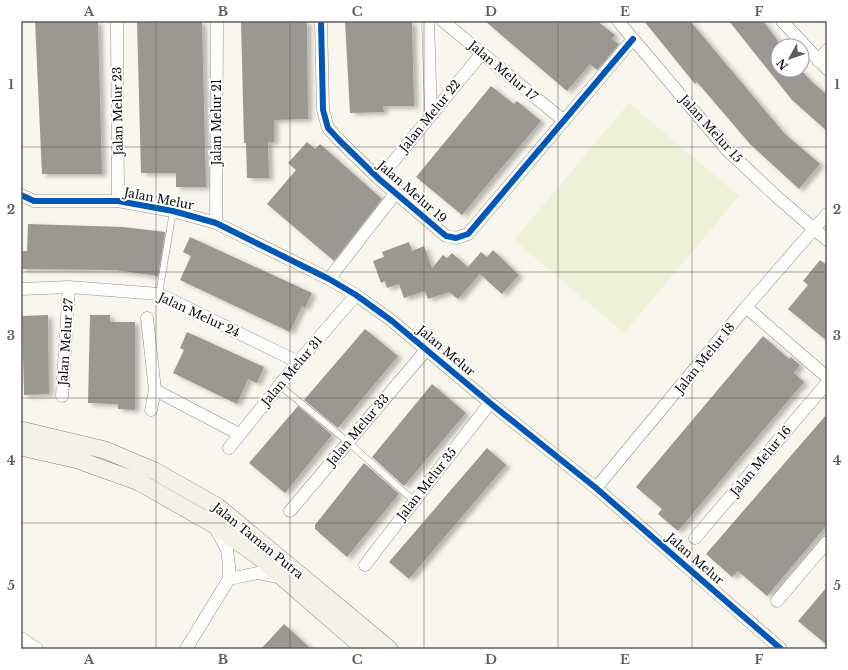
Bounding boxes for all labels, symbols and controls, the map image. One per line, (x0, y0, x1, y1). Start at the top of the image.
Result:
text: A (83, 3, 95, 20)
text: B (218, 3, 228, 20)
text: C (352, 3, 363, 20)
text: D (485, 3, 497, 20)
text: E (620, 3, 630, 20)
text: F (755, 3, 764, 20)
street label: Jalan Melur 17 (464, 36, 541, 104)
north arrow (770, 38, 810, 78)
text: N (773, 55, 791, 73)
street label: Jalan Melur 23 (109, 67, 126, 157)
text: 1 (8, 76, 14, 93)
text: 1 (834, 76, 840, 93)
street label: Jalan Melur 22 (395, 77, 463, 156)
street label: Jalan Melur 21 (209, 79, 224, 167)
street label: Jalan Melur 15 (676, 90, 746, 166)
street label: Jalan Melur 19 (373, 156, 450, 226)
street label: Jalan Melur (121, 184, 195, 213)
text: 2 (7, 201, 15, 218)
text: 2 (833, 201, 841, 218)
street label: Jalan Melur 24 (154, 288, 242, 340)
street label: Jalan Melur 27 (55, 297, 76, 388)
street label: Jalan Melur 18 (670, 319, 738, 398)
street label: Jalan Melur (413, 321, 478, 379)
text: 3 (7, 327, 15, 344)
text: 3 (833, 327, 841, 344)
street label: Jalan Melur 31 (257, 333, 325, 410)
street label: Jalan Melur 33 (322, 391, 392, 470)
street label: Jalan Melur 16 (726, 422, 794, 500)
street label: Jalan Melur 35 (392, 444, 460, 525)
text: 4 (7, 452, 16, 469)
text: 4 (833, 452, 842, 469)
street label: Jalan Taman Putra (208, 498, 307, 582)
street label: Jalan Melur (662, 529, 727, 588)
text: 5 (7, 577, 15, 594)
text: 5 (833, 577, 841, 594)
text: A (83, 651, 95, 668)
text: B (218, 651, 228, 668)
text: C (352, 651, 363, 668)
text: D (485, 651, 497, 668)
text: E (620, 651, 630, 668)
text: F (755, 651, 764, 668)

